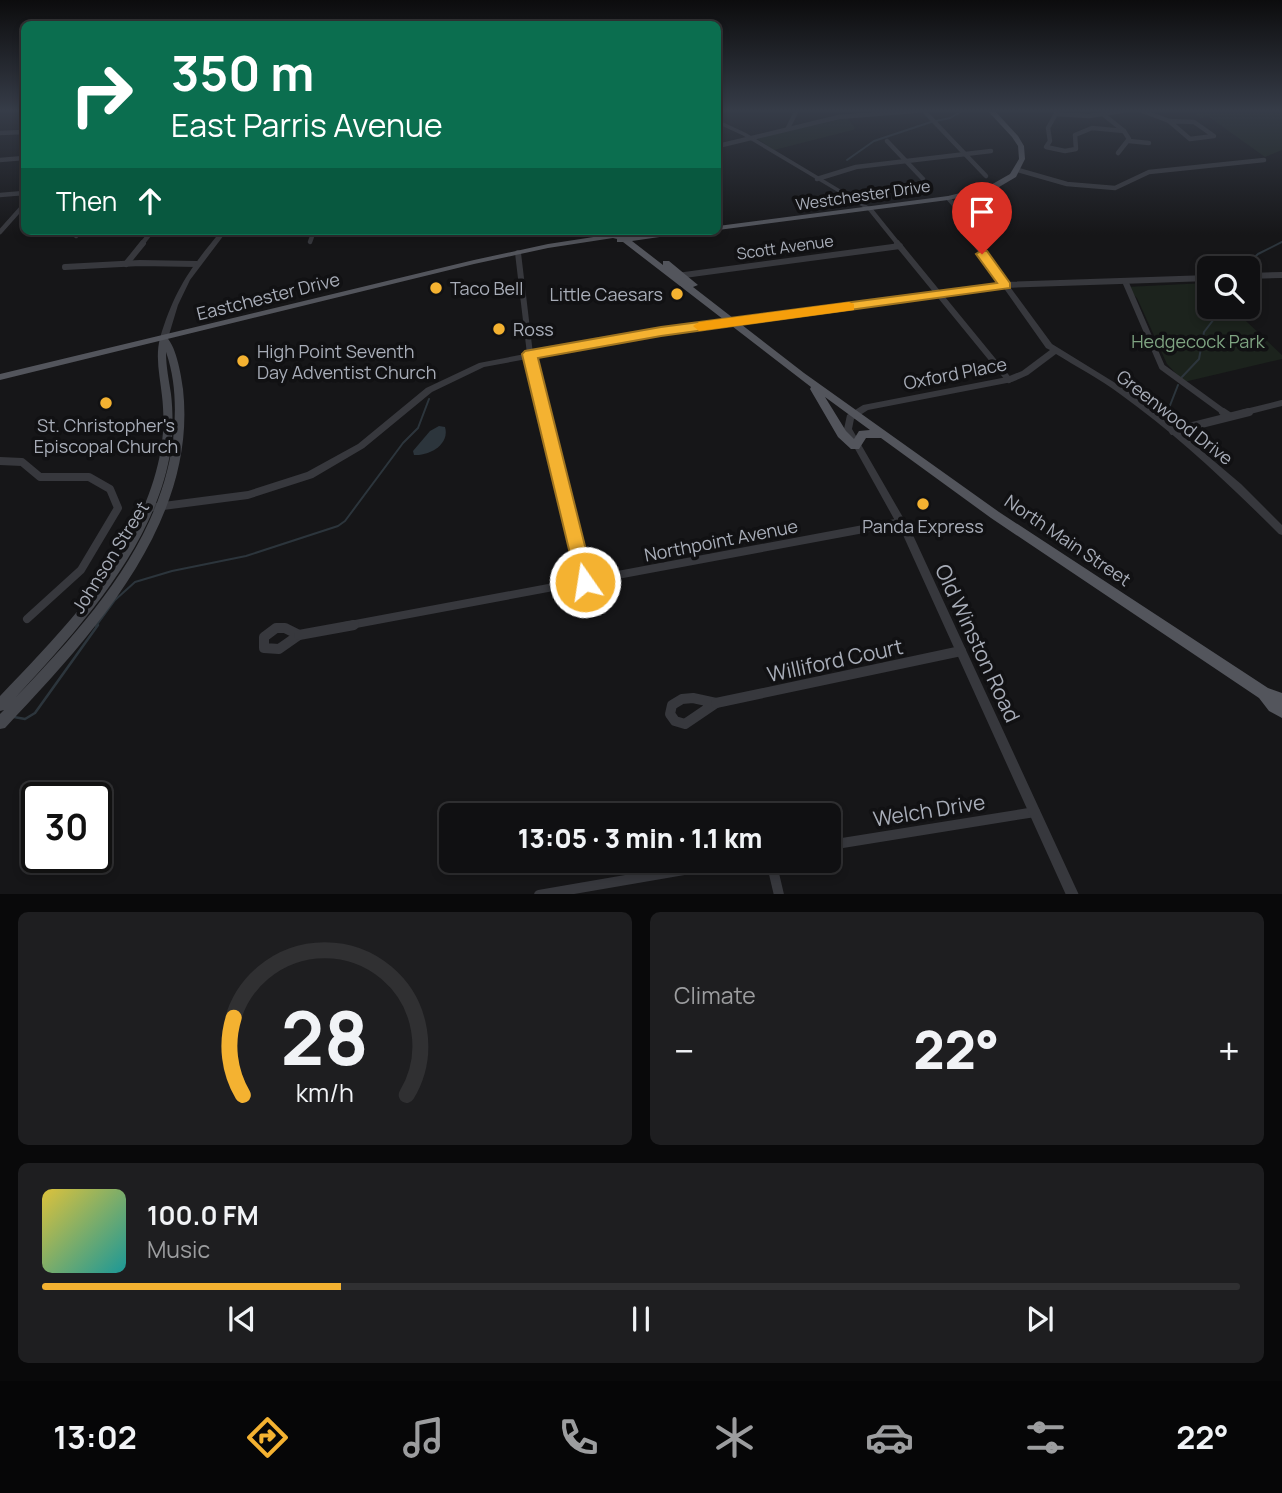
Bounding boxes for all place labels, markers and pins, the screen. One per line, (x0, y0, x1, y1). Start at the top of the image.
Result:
pin (952, 182, 1012, 254)
place label: Taco Bell (450, 276, 523, 300)
marker: Taco Bell (428, 280, 444, 296)
place label: Little Caesars (550, 282, 663, 306)
marker: Little Caesars (669, 286, 685, 302)
place label: Ross (513, 317, 554, 341)
marker: Ross (491, 321, 507, 337)
place label: High Point Seventh Day Adventist Church (257, 339, 436, 384)
marker: High Point Seventh Day Adventist Church (235, 353, 251, 369)
marker: St. Christopher's Episcopal Church (98, 395, 114, 411)
place label: St. Christopher's Episcopal Church (34, 413, 178, 458)
marker: Panda Express (915, 496, 931, 512)
place label: Panda Express (862, 514, 984, 538)

